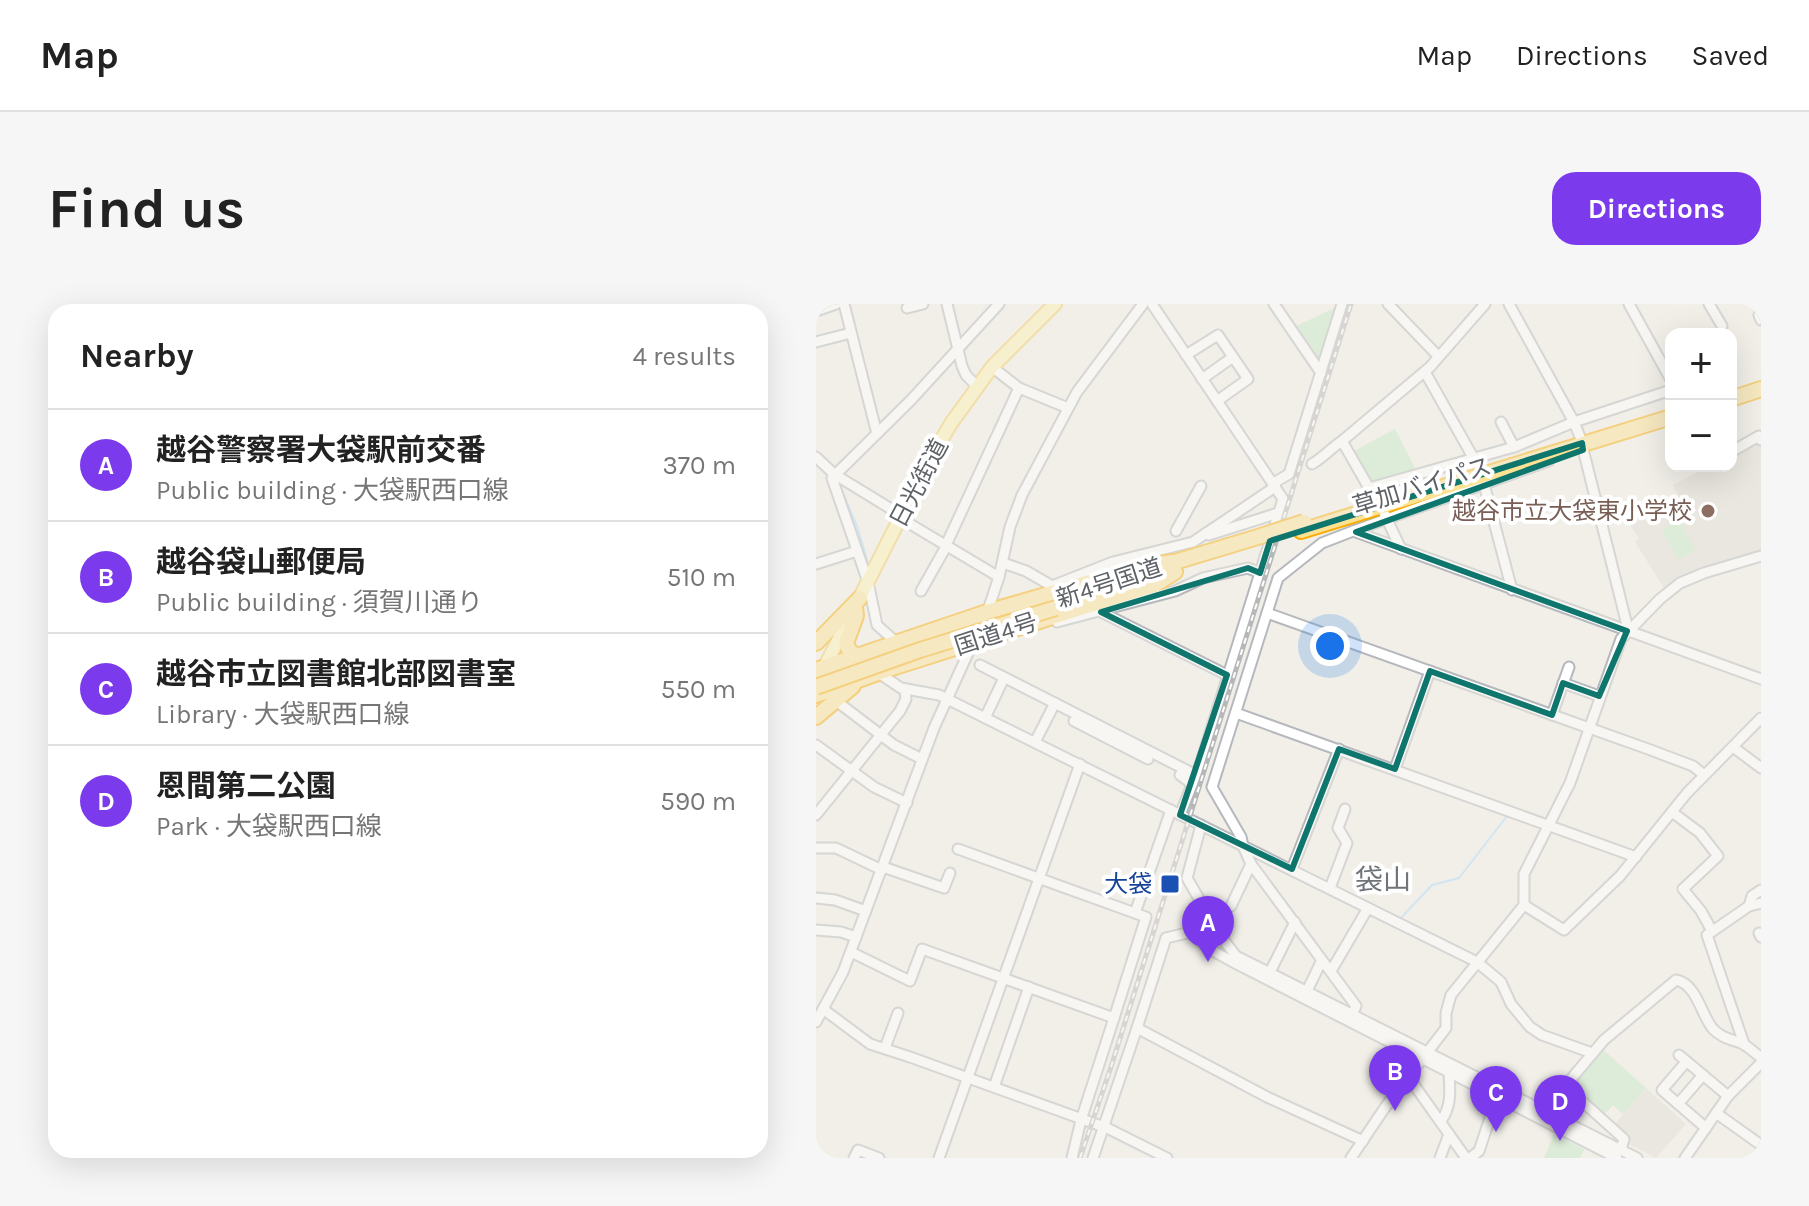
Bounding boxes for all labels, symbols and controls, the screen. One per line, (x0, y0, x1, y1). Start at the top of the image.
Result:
text: Map (40, 33, 119, 78)
text: Map (1417, 39, 1472, 72)
text: Directions (1516, 39, 1648, 72)
text: Saved (1692, 39, 1769, 72)
button: Directions (1552, 172, 1761, 245)
text: Find us (48, 176, 245, 241)
map controls (1665, 328, 1737, 472)
button: + (1665, 328, 1737, 400)
text: Nearby (80, 336, 194, 376)
text: 4 results (632, 341, 736, 372)
button: − (1665, 400, 1737, 472)
text: 越谷警察署大袋駅前交番 (156, 432, 486, 468)
street label: 日光街道 (884, 434, 954, 532)
text: A (98, 450, 114, 481)
text: 370 m (663, 450, 736, 481)
street label: 草加バイパス (1349, 452, 1495, 520)
text: Public building · 大袋駅西口線 (156, 475, 509, 506)
place label: 越谷市立大袋東小学校 (1452, 497, 1692, 525)
marker: 越谷市立大袋東小学校 (1699, 502, 1717, 520)
text: 越谷袋山郵便局 (156, 544, 366, 580)
street label: 新4号国道 (1053, 553, 1165, 613)
text: B (98, 562, 114, 593)
text: 510 m (667, 562, 736, 593)
text: Public building · 須賀川通り (156, 587, 483, 618)
street label: 国道4号 (951, 607, 1041, 661)
your location (1310, 626, 1350, 666)
text: 越谷市立図書館北部図書室 (156, 656, 516, 692)
text: C (98, 674, 114, 705)
text: 550 m (661, 674, 736, 705)
text: Library · 大袋駅西口線 (156, 699, 410, 730)
text: 恩間第二公園 (156, 768, 336, 804)
text: D (97, 786, 115, 817)
text: 590 m (660, 786, 736, 817)
text: Park · 大袋駅西口線 (156, 811, 382, 842)
district label: 袋山 (1355, 863, 1411, 896)
place label: 大袋 (1104, 870, 1152, 898)
marker: 大袋 (1159, 873, 1181, 895)
pin: A (1182, 896, 1234, 962)
pin: B (1369, 1045, 1421, 1111)
pin: C (1470, 1066, 1522, 1132)
pin: D (1534, 1075, 1586, 1141)

